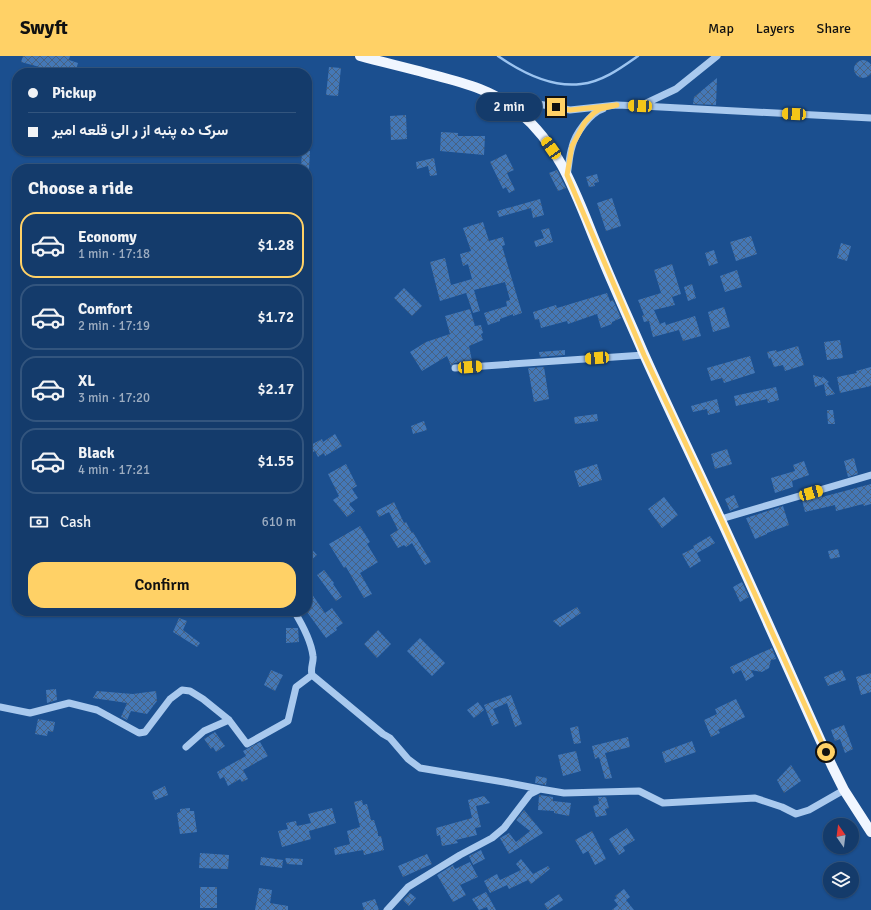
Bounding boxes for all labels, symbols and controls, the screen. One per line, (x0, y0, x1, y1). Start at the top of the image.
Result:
text: Swyft (20, 16, 68, 40)
text: Map (708, 20, 734, 37)
text: Layers (756, 20, 795, 37)
text: Share (817, 20, 851, 37)
text: Pickup (52, 84, 96, 102)
callout: 2 min (476, 93, 542, 121)
route end (547, 98, 565, 116)
text: 2 min (493, 99, 525, 115)
car (628, 99, 652, 113)
car (782, 107, 806, 121)
text: سرک ده پنبه از ر الی قلعه امیر (52, 121, 228, 139)
car (539, 135, 563, 161)
text: Choose a ride (28, 177, 133, 199)
icon: car (30, 227, 66, 263)
text: Economy (78, 228, 137, 246)
text: $1.28 (257, 236, 294, 254)
text: 1 min · 17:18 (78, 246, 150, 262)
icon: car (30, 299, 66, 335)
text: Comfort (78, 300, 132, 318)
text: $1.72 (257, 308, 294, 326)
text: 2 min · 17:19 (78, 318, 150, 334)
car (585, 351, 609, 365)
car (458, 360, 482, 374)
icon: car (30, 371, 66, 407)
text: XL (78, 372, 95, 390)
text: $2.17 (257, 380, 294, 398)
text: 3 min · 17:20 (78, 390, 150, 406)
icon: car (30, 443, 66, 479)
text: Black (78, 444, 115, 462)
text: $1.55 (257, 452, 294, 470)
text: 4 min · 17:21 (78, 462, 150, 478)
car (798, 484, 824, 502)
icon: cash (28, 511, 50, 533)
text: Cash (60, 513, 91, 531)
text: 610 m (262, 514, 296, 530)
button: Confirm (28, 562, 296, 608)
route start (817, 743, 835, 761)
north arrow (823, 818, 859, 854)
map controls (823, 818, 859, 898)
button: layers (823, 862, 859, 898)

